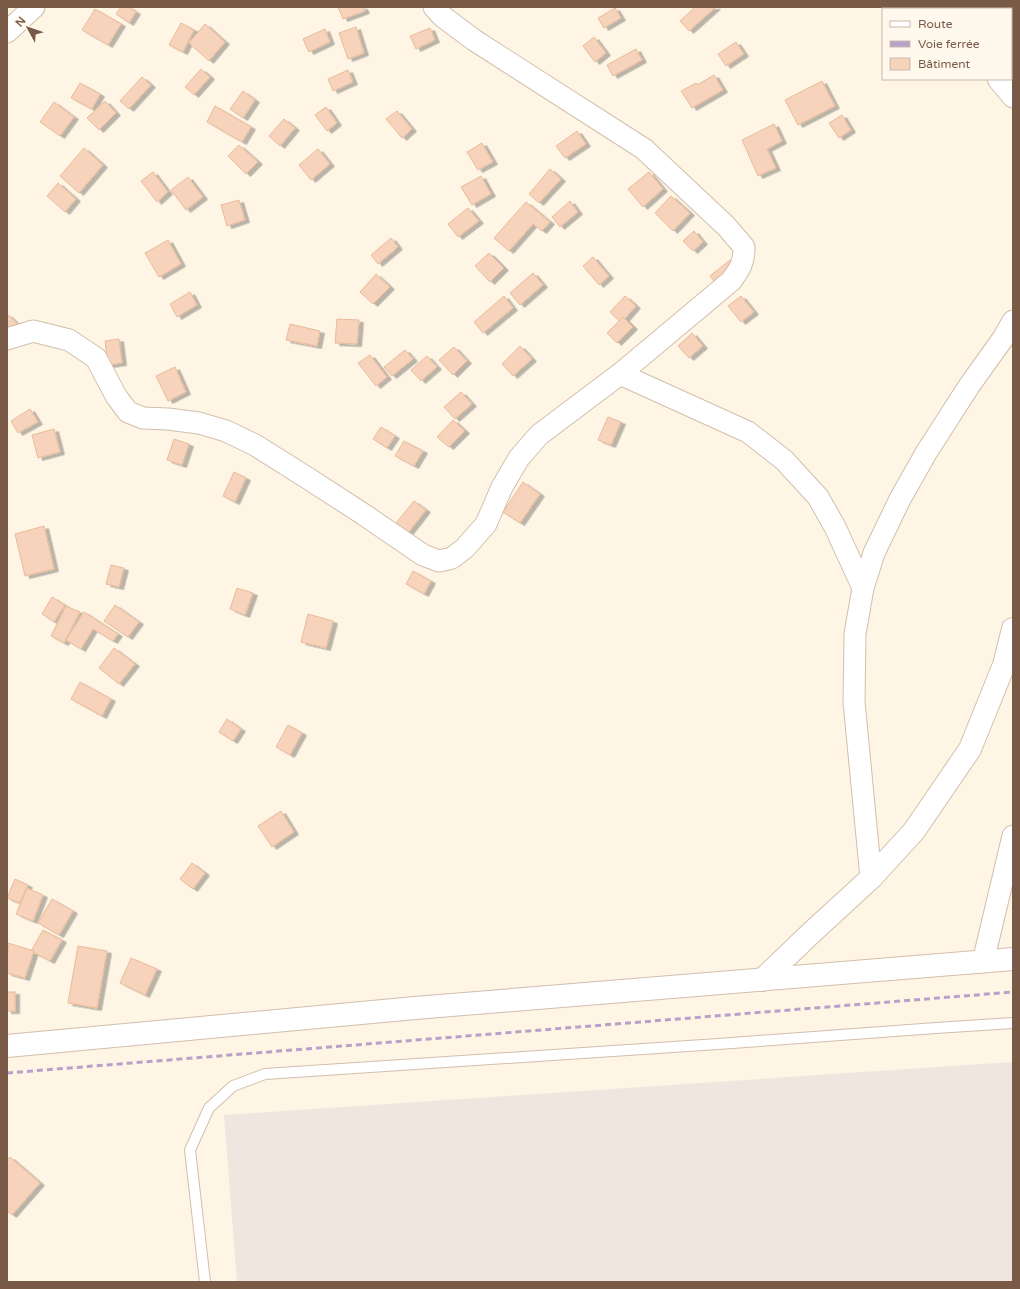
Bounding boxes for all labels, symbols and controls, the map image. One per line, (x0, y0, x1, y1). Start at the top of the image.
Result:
north arrow (8, 8, 48, 48)
legend (882, 8, 1012, 80)
text: N (13, 14, 29, 29)
text: Route (918, 17, 953, 31)
text: Voie ferrée (918, 37, 980, 51)
text: Bâtiment (918, 57, 970, 71)

